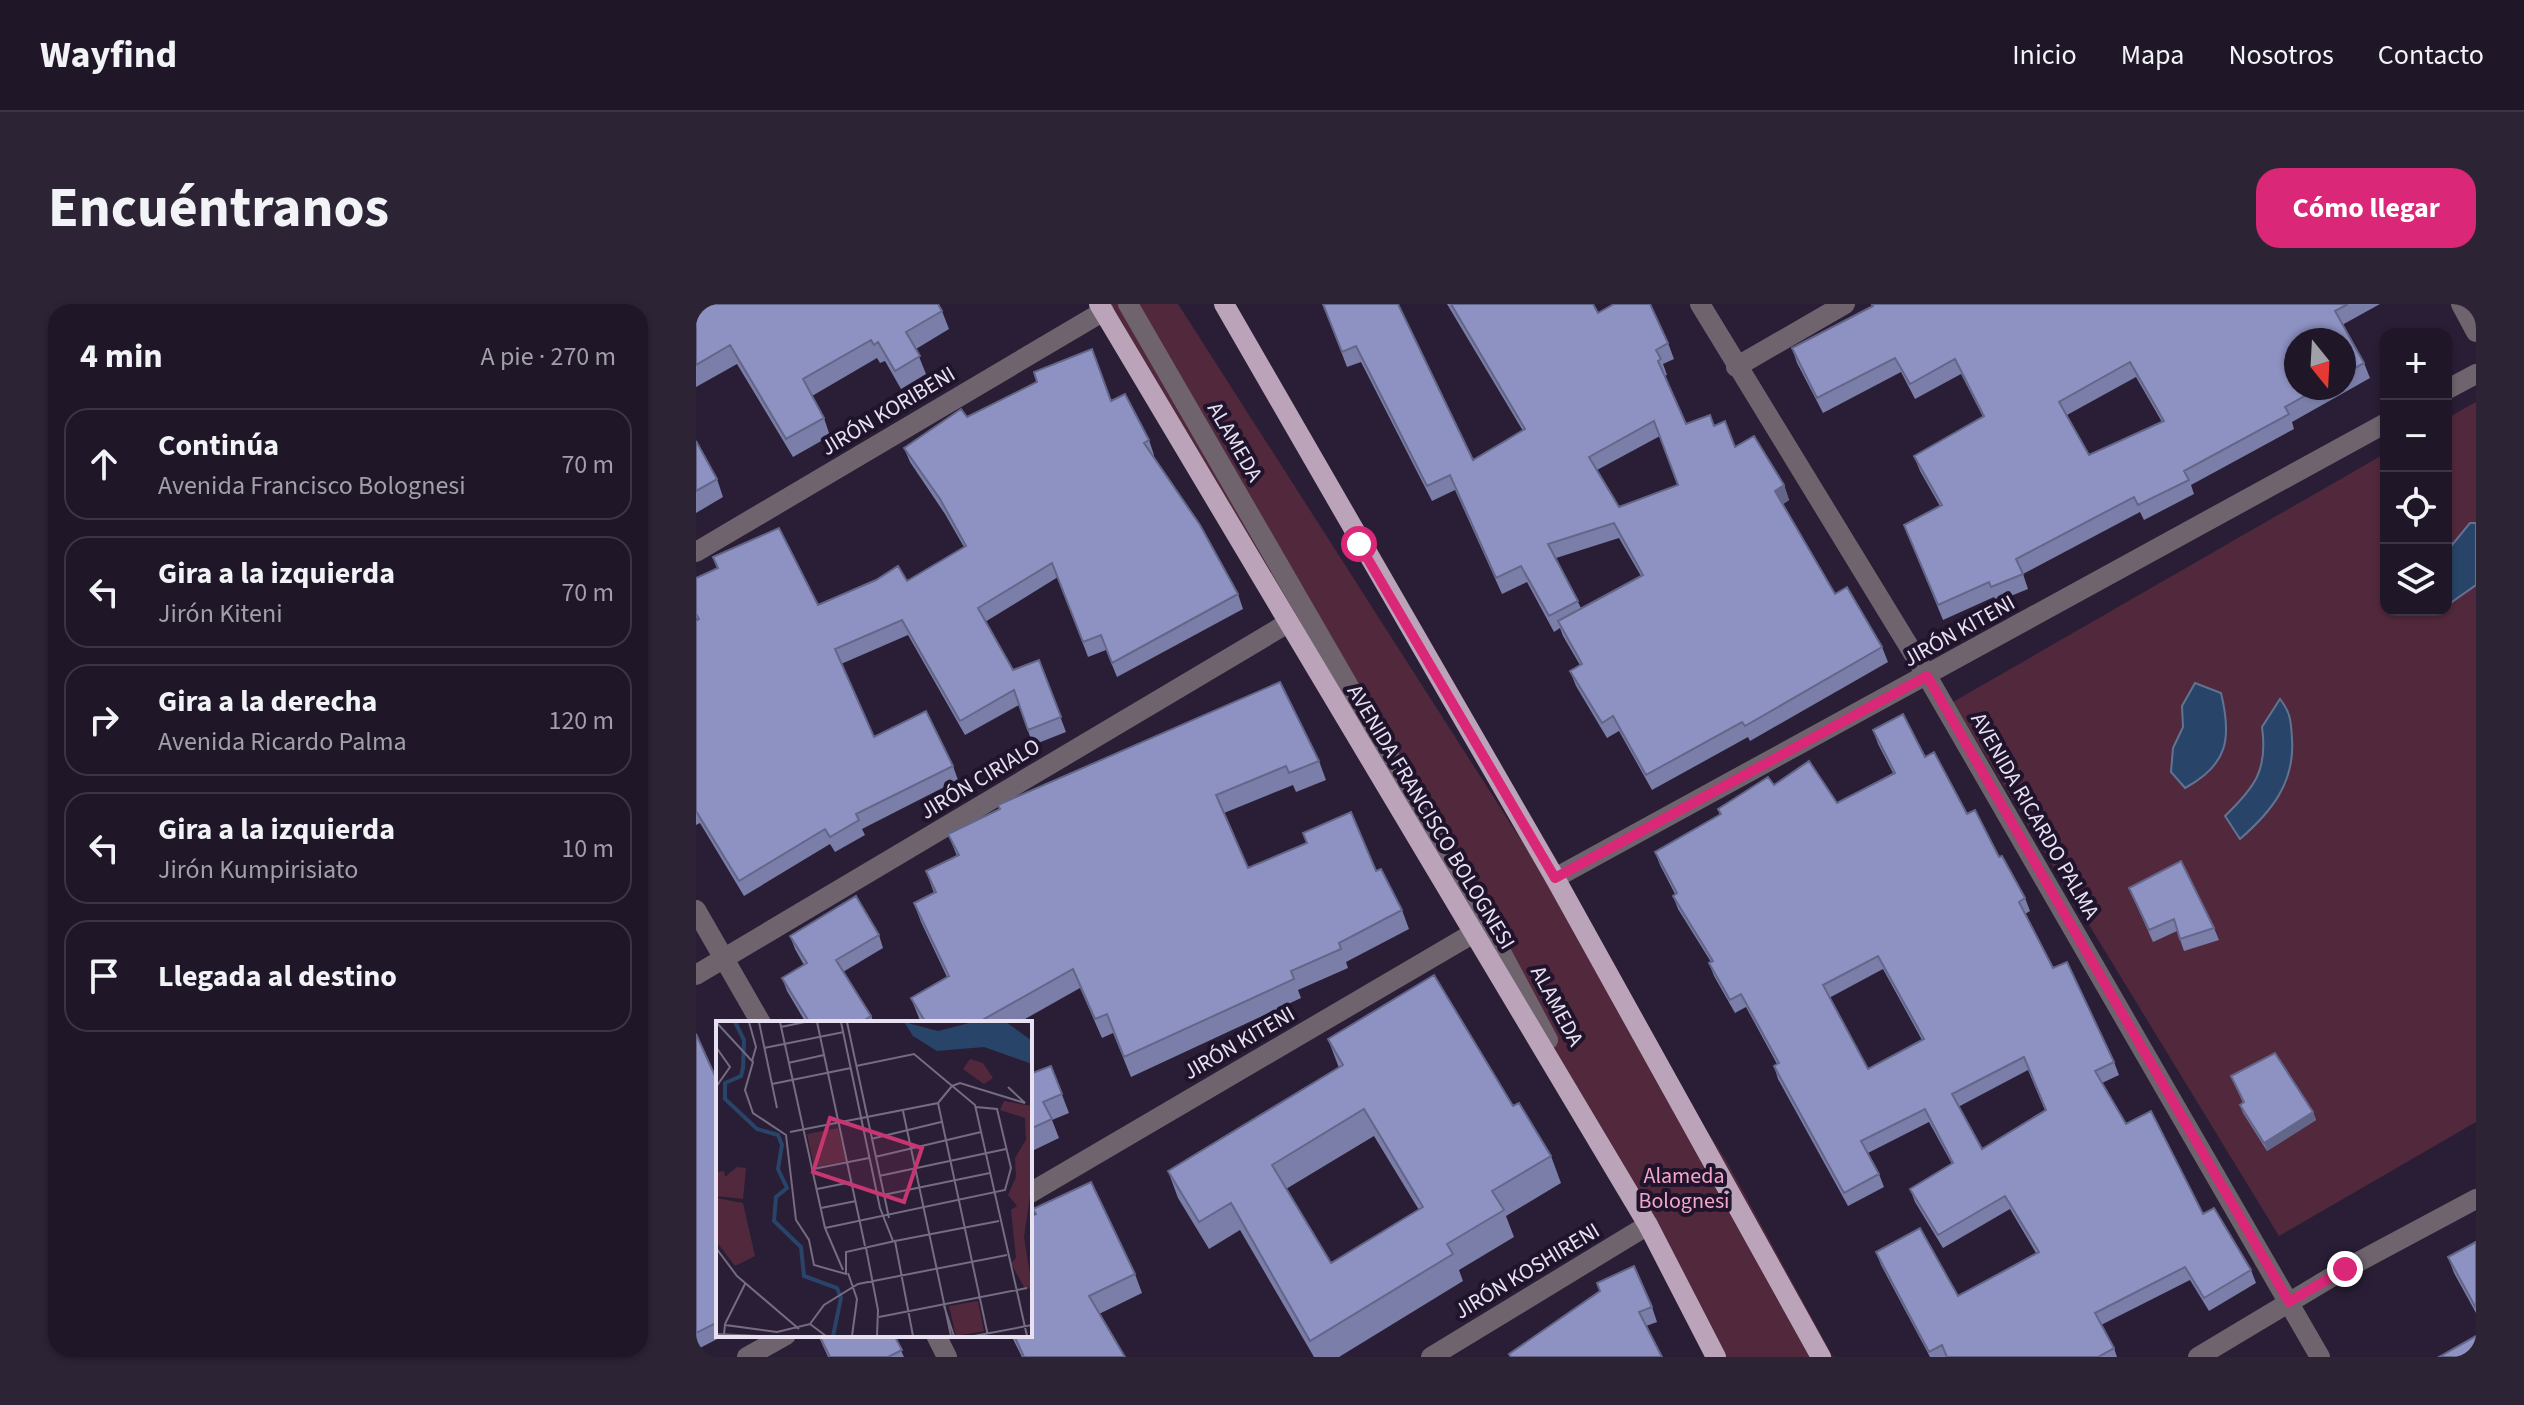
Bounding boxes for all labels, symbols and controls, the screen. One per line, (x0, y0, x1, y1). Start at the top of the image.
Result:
text: Wayfind (40, 28, 177, 82)
text: Inicio (2012, 35, 2077, 75)
text: Mapa (2121, 35, 2184, 75)
text: Nosotros (2228, 35, 2334, 75)
text: Contacto (2378, 35, 2484, 75)
button: Cómo llegar (2256, 168, 2476, 248)
text: Encuéntranos (48, 169, 389, 248)
north arrow (2284, 328, 2356, 400)
map controls (2380, 328, 2452, 616)
button: + (2380, 328, 2452, 400)
text: 4 min (80, 332, 163, 381)
text: A pie · 270 m (481, 338, 616, 375)
street label: JIRÓN KORIBENI (815, 358, 961, 464)
street label: ALAMEDA (1199, 396, 1271, 488)
button: − (2380, 400, 2452, 472)
text: Continúa (158, 424, 279, 467)
icon: ahead (82, 442, 126, 486)
text: 70 m (561, 446, 614, 483)
text: Avenida Francisco Bolognesi (158, 467, 466, 504)
button: locate (2380, 472, 2452, 544)
route start (1341, 526, 1377, 562)
button: layers (2380, 544, 2452, 616)
text: Gira a la izquierda (158, 552, 395, 595)
icon: left (82, 570, 126, 614)
text: 70 m (561, 574, 614, 611)
street label: JIRÓN KITENI (1897, 587, 2021, 675)
text: Jirón Kiteni (158, 595, 283, 632)
street label: AVENIDA FRANCISCO BOLOGNESI (1339, 678, 1523, 956)
text: Gira a la derecha (158, 680, 377, 723)
icon: right (82, 698, 126, 742)
text: 120 m (548, 702, 614, 739)
street label: AVENIDA RICARDO PALMA (1963, 707, 2107, 925)
text: Avenida Ricardo Palma (158, 723, 407, 760)
street label: JIRÓN CIRIALO (914, 730, 1046, 828)
text: Gira a la izquierda (158, 808, 395, 851)
icon: left (82, 826, 126, 870)
text: 10 m (561, 830, 614, 867)
text: Jirón Kumpirisiato (158, 851, 358, 888)
icon: arrive (82, 954, 126, 998)
text: Llegada al destino (158, 955, 397, 998)
street label: ALAMEDA (1522, 960, 1592, 1052)
street label: JIRÓN KITENI (1177, 998, 1301, 1088)
inset map (716, 1021, 1032, 1337)
park label: Alameda Bolognesi (1638, 1160, 1730, 1217)
street label: JIRÓN KOSHIRENI (1448, 1215, 1606, 1327)
route end (2327, 1251, 2363, 1287)

